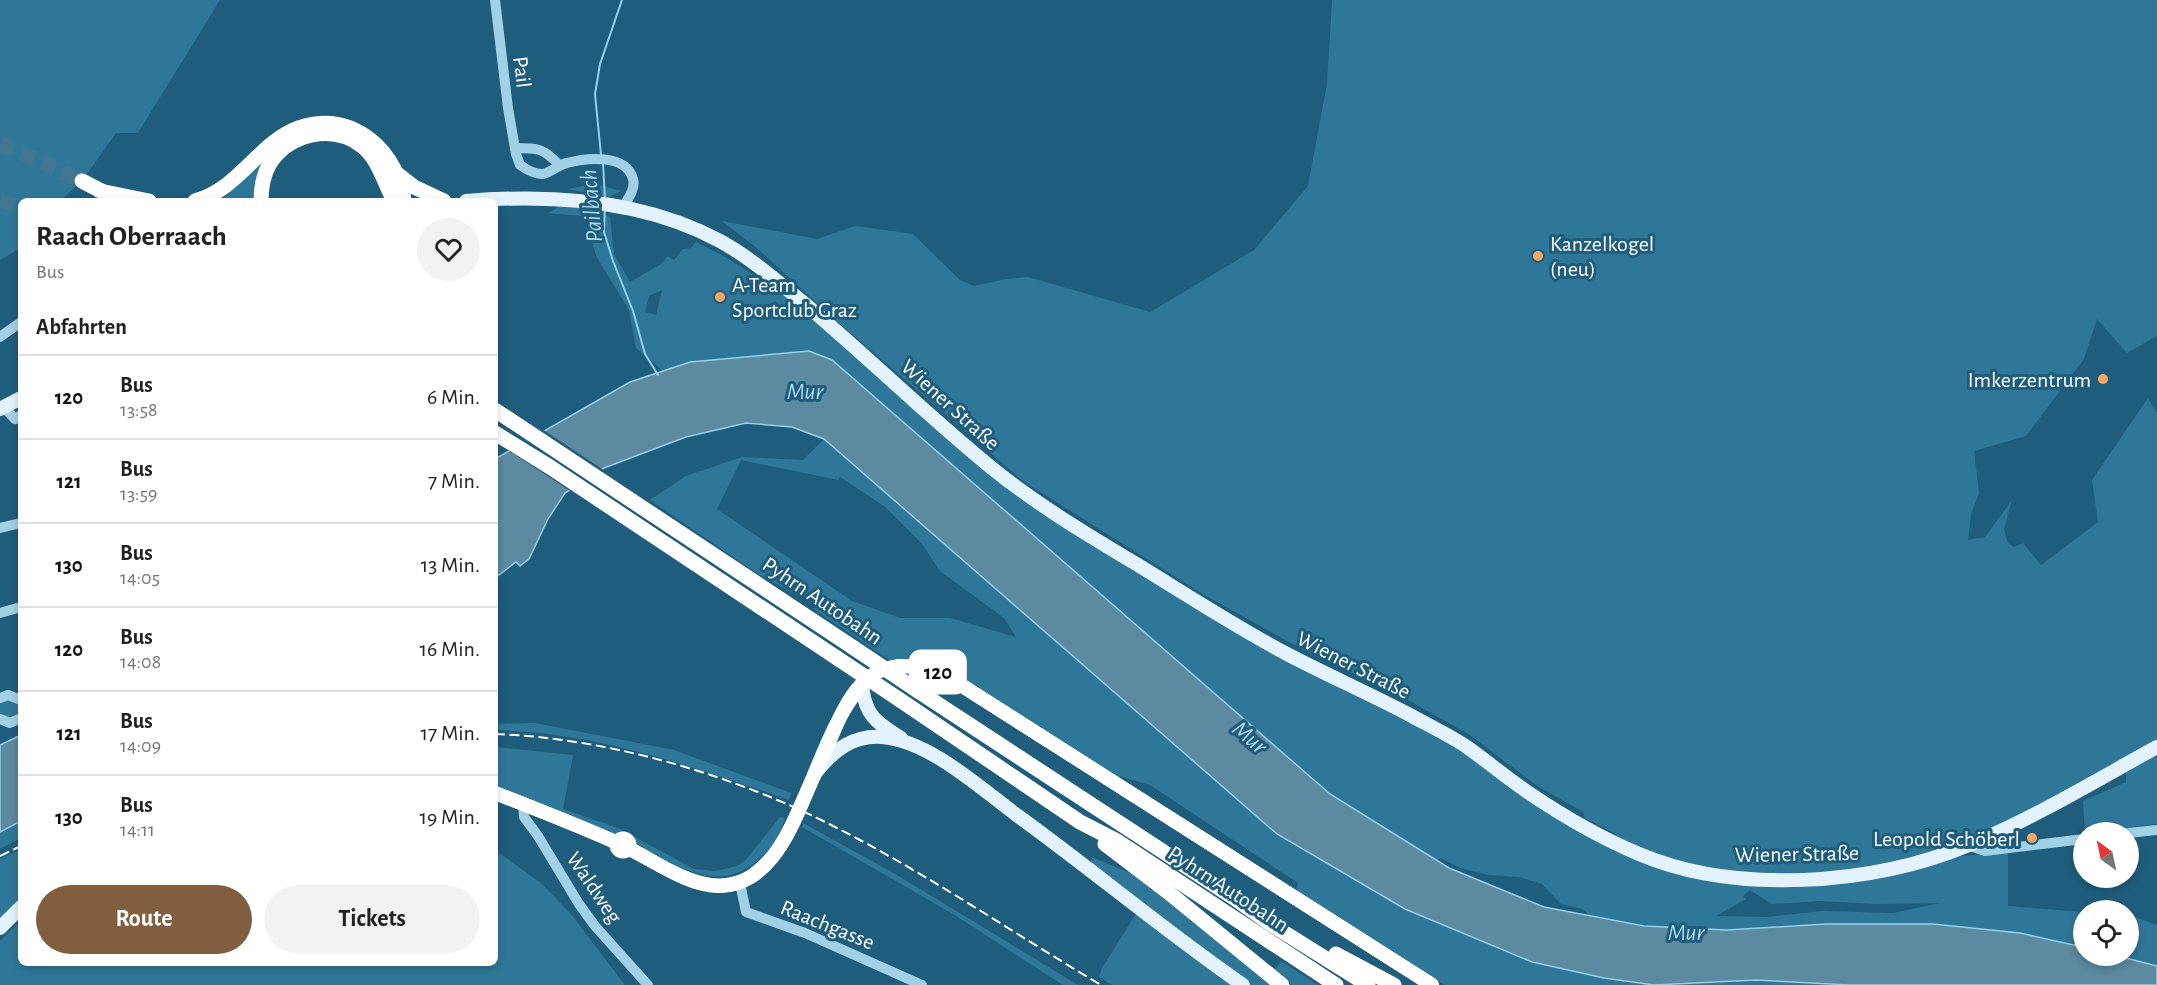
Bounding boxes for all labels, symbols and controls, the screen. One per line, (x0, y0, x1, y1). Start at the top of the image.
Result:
street label: Pail (509, 55, 535, 89)
water label: Pailbach (577, 168, 607, 243)
button: heart (417, 218, 480, 281)
text: Raach Oberraach (36, 223, 227, 251)
place label: Kanzelkogel (neu) (1550, 233, 1654, 280)
marker: Kanzelkogel (neu) (1531, 249, 1545, 263)
text: Bus (36, 262, 64, 282)
place label: A-Team Sportclub Graz (732, 274, 857, 321)
marker: A-Team Sportclub Graz (713, 290, 727, 304)
text: Abfahrten (36, 316, 127, 338)
street label: Wiener Straße (897, 355, 1004, 454)
place label: Imkerzentrum (1968, 369, 2091, 391)
marker: Imkerzentrum (2096, 372, 2110, 386)
text: Bus (120, 374, 153, 396)
water label: Mur (787, 380, 825, 404)
text: 6 Min. (427, 386, 480, 408)
text: 120 (55, 387, 83, 408)
text: 13:58 (120, 400, 158, 420)
text: Bus (120, 458, 153, 480)
text: 7 Min. (428, 470, 480, 492)
text: 121 (56, 471, 82, 492)
text: 13:59 (120, 484, 157, 504)
text: Bus (120, 542, 153, 564)
street label: Pyhrn Autobahn (759, 553, 886, 649)
text: 13 Min. (421, 554, 480, 576)
text: 130 (55, 555, 83, 576)
text: 14:05 (120, 568, 160, 588)
text: Bus (120, 626, 153, 648)
street label: Wiener Straße (1293, 627, 1414, 703)
text: 16 Min. (419, 638, 480, 660)
text: 120 (55, 639, 83, 660)
text: 14:08 (120, 652, 161, 672)
line badge: 120 (904, 652, 972, 692)
text: 120 (924, 662, 952, 683)
text: Bus (120, 710, 153, 732)
water label: Mur (1228, 717, 1272, 760)
text: 17 Min. (421, 722, 480, 744)
text: 121 (56, 723, 82, 744)
text: 14:09 (120, 736, 161, 756)
text: Bus (120, 794, 153, 816)
text: 19 Min. (419, 806, 480, 828)
text: 130 (55, 807, 83, 828)
text: 14:11 (120, 820, 155, 840)
north arrow (2073, 822, 2139, 888)
map controls (2073, 822, 2139, 966)
place label: Leopold Schöberl (1873, 828, 2020, 850)
marker: Leopold Schöberl (2025, 831, 2039, 845)
unlabelled marker (610, 832, 636, 858)
street label: Pyhrn Autobahn (1164, 842, 1293, 936)
street label: Wiener Straße (1735, 842, 1859, 866)
street label: Waldweg (563, 848, 626, 927)
button: Route (36, 885, 252, 954)
button: Tickets (264, 885, 480, 954)
street label: Raachgasse (778, 896, 878, 954)
button: locate (2073, 900, 2139, 966)
water label: Mur (1668, 921, 1706, 945)

